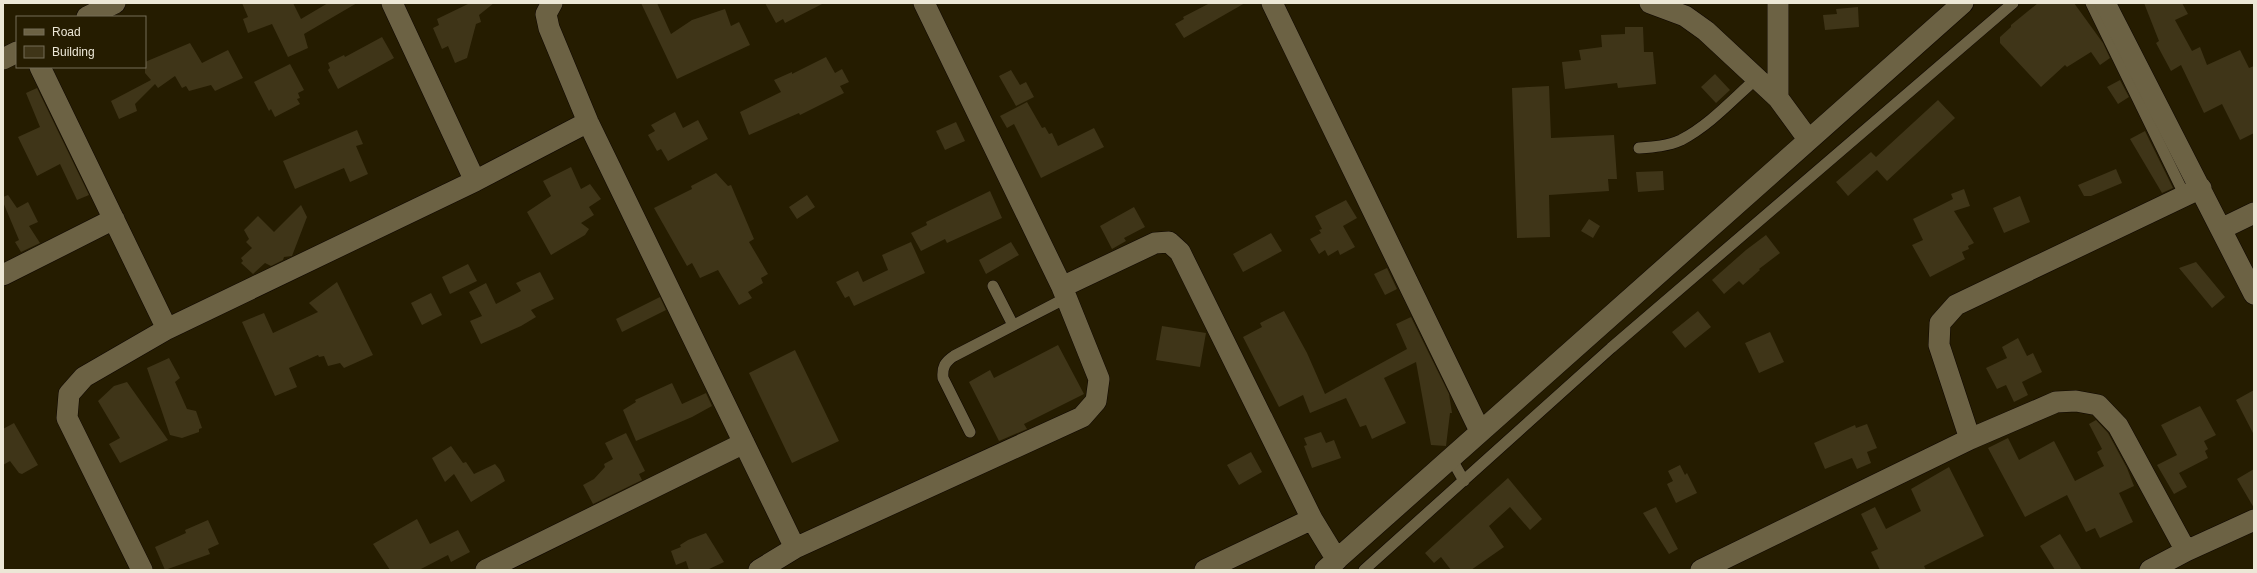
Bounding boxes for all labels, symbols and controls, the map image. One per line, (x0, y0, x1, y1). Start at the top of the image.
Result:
legend (16, 16, 146, 68)
text: Road (52, 25, 81, 39)
text: Building (52, 45, 95, 59)

